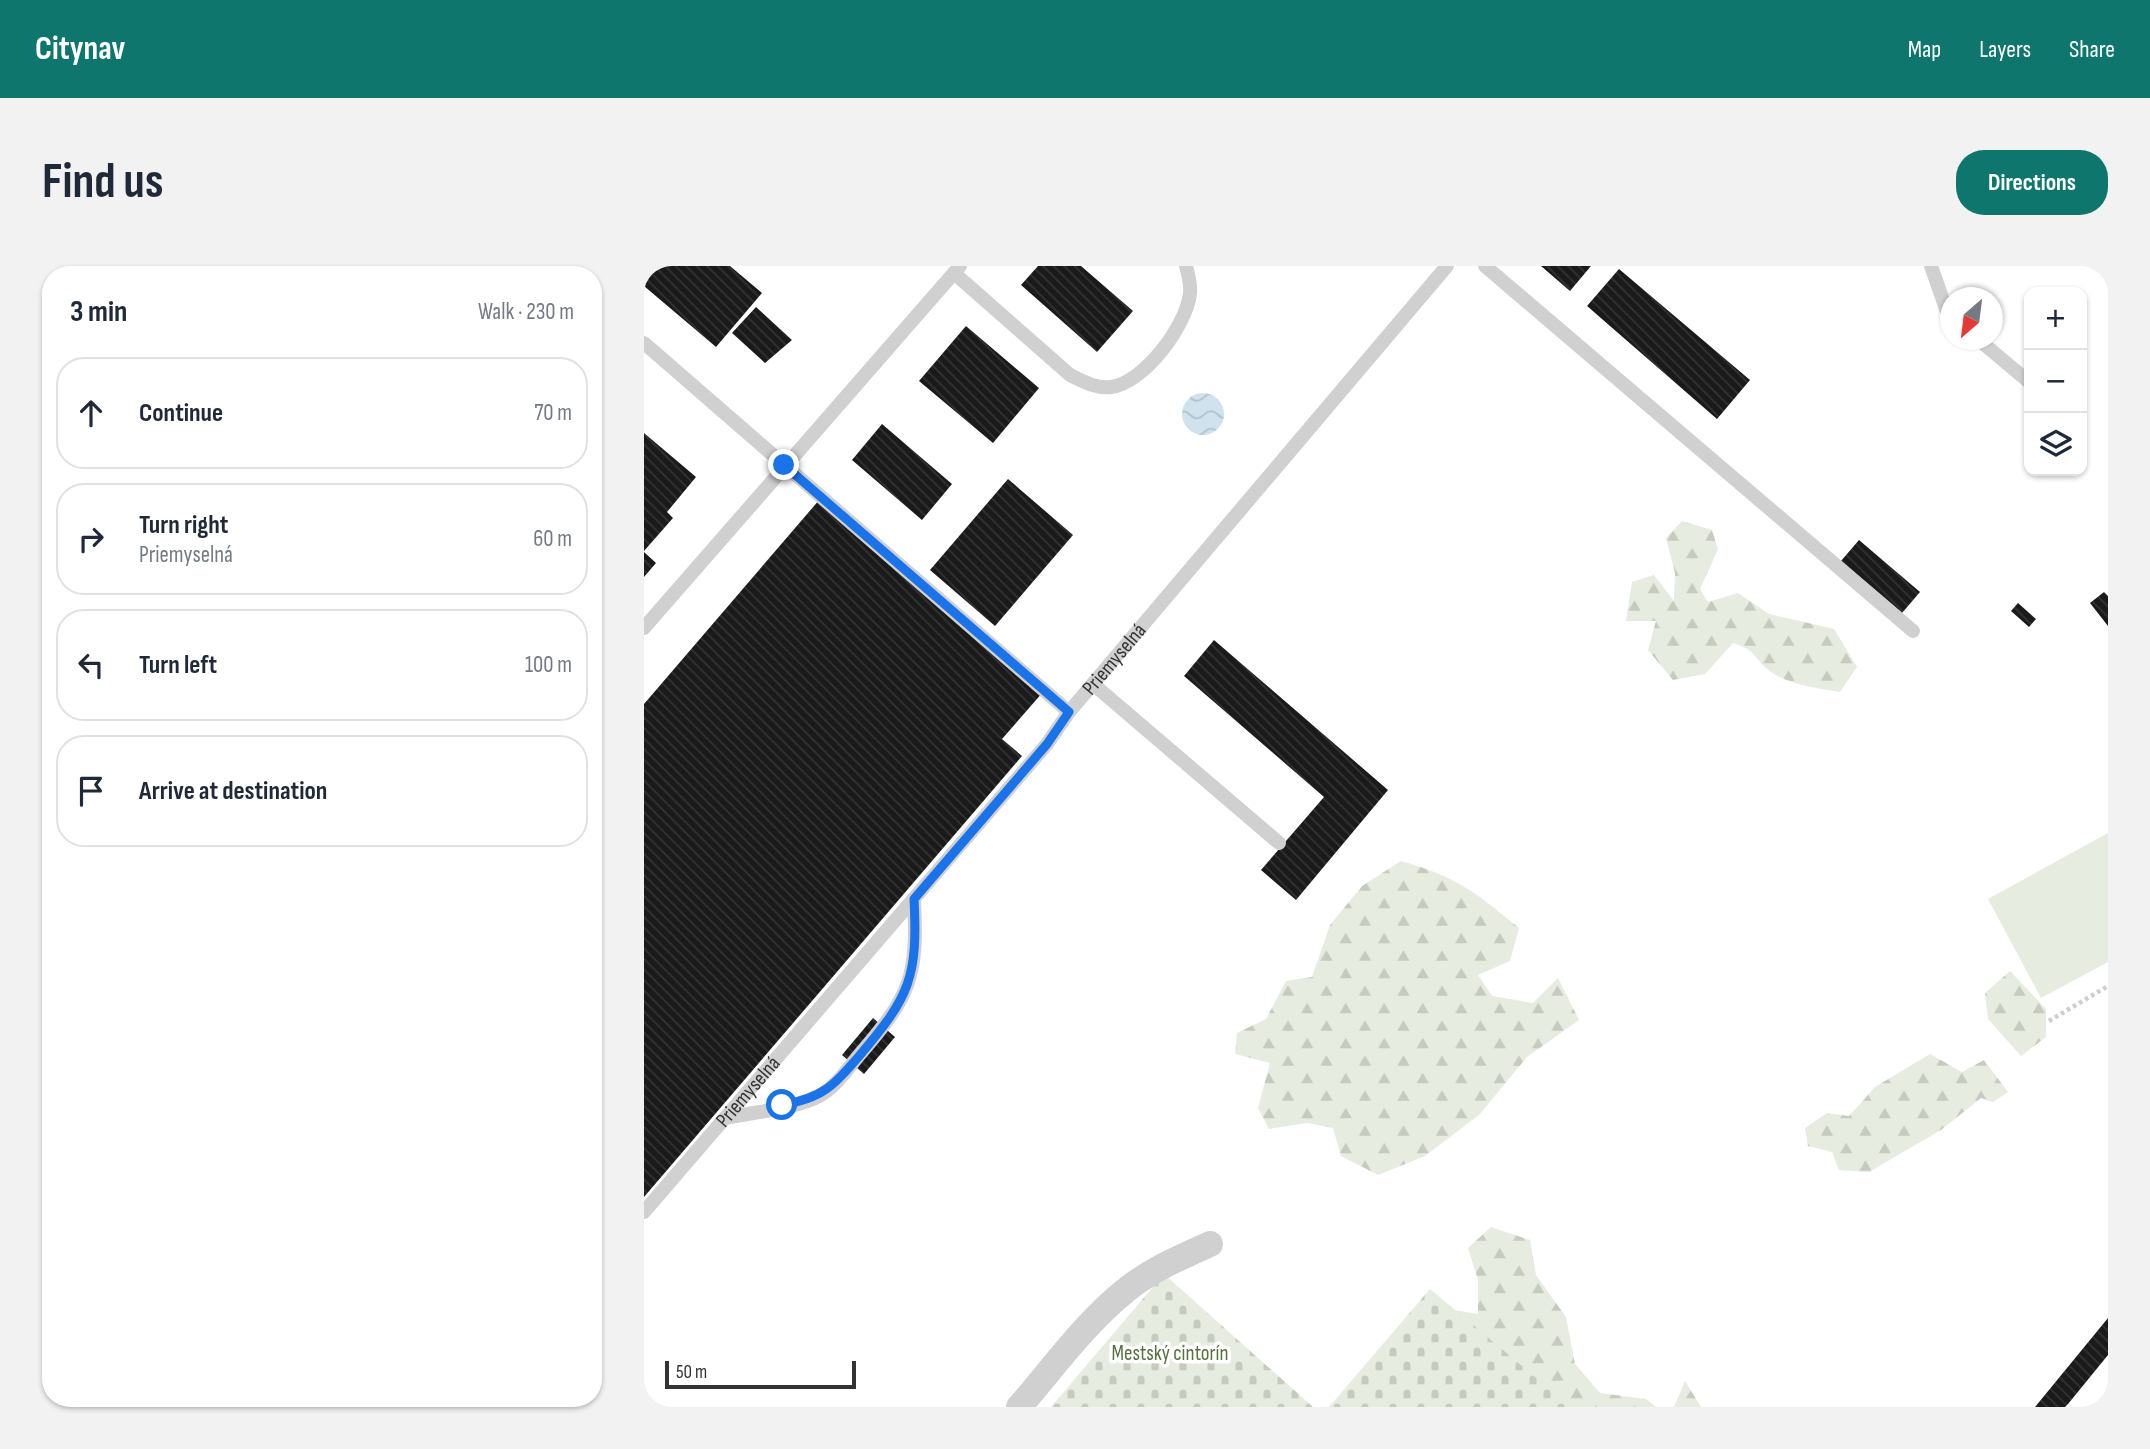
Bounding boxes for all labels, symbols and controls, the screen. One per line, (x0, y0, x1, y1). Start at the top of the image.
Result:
text: Citynav (35, 29, 125, 69)
text: Map (1908, 35, 1941, 64)
text: Layers (1979, 35, 2031, 64)
text: Share (2069, 35, 2115, 64)
button: Directions (1956, 150, 2108, 215)
text: Find us (42, 153, 164, 212)
north arrow (1940, 287, 2003, 350)
map controls (2024, 287, 2087, 476)
button: + (2024, 287, 2087, 350)
text: 3 min (70, 294, 127, 330)
text: Walk · 230 m (478, 298, 574, 326)
button: − (2024, 350, 2087, 413)
icon: ahead (72, 394, 110, 432)
text: Continue (139, 398, 223, 429)
text: 70 m (534, 399, 572, 427)
button: layers (2024, 413, 2087, 476)
route end (768, 449, 799, 480)
text: Turn right (139, 510, 228, 541)
icon: right (72, 520, 110, 558)
text: 60 m (533, 525, 572, 553)
text: Priemyselná (139, 541, 233, 569)
street label: Priemyselná (1077, 618, 1151, 700)
icon: left (72, 646, 110, 684)
text: Turn left (139, 650, 217, 681)
text: 100 m (525, 651, 572, 679)
icon: arrive (72, 772, 110, 810)
text: Arrive at destination (139, 776, 327, 807)
street label: Priemyselná (710, 1051, 785, 1132)
route start (766, 1089, 797, 1120)
park label: Mestský cintorín (1111, 1341, 1229, 1366)
scale bar (665, 1358, 856, 1390)
text: 50 m (676, 1361, 707, 1384)

